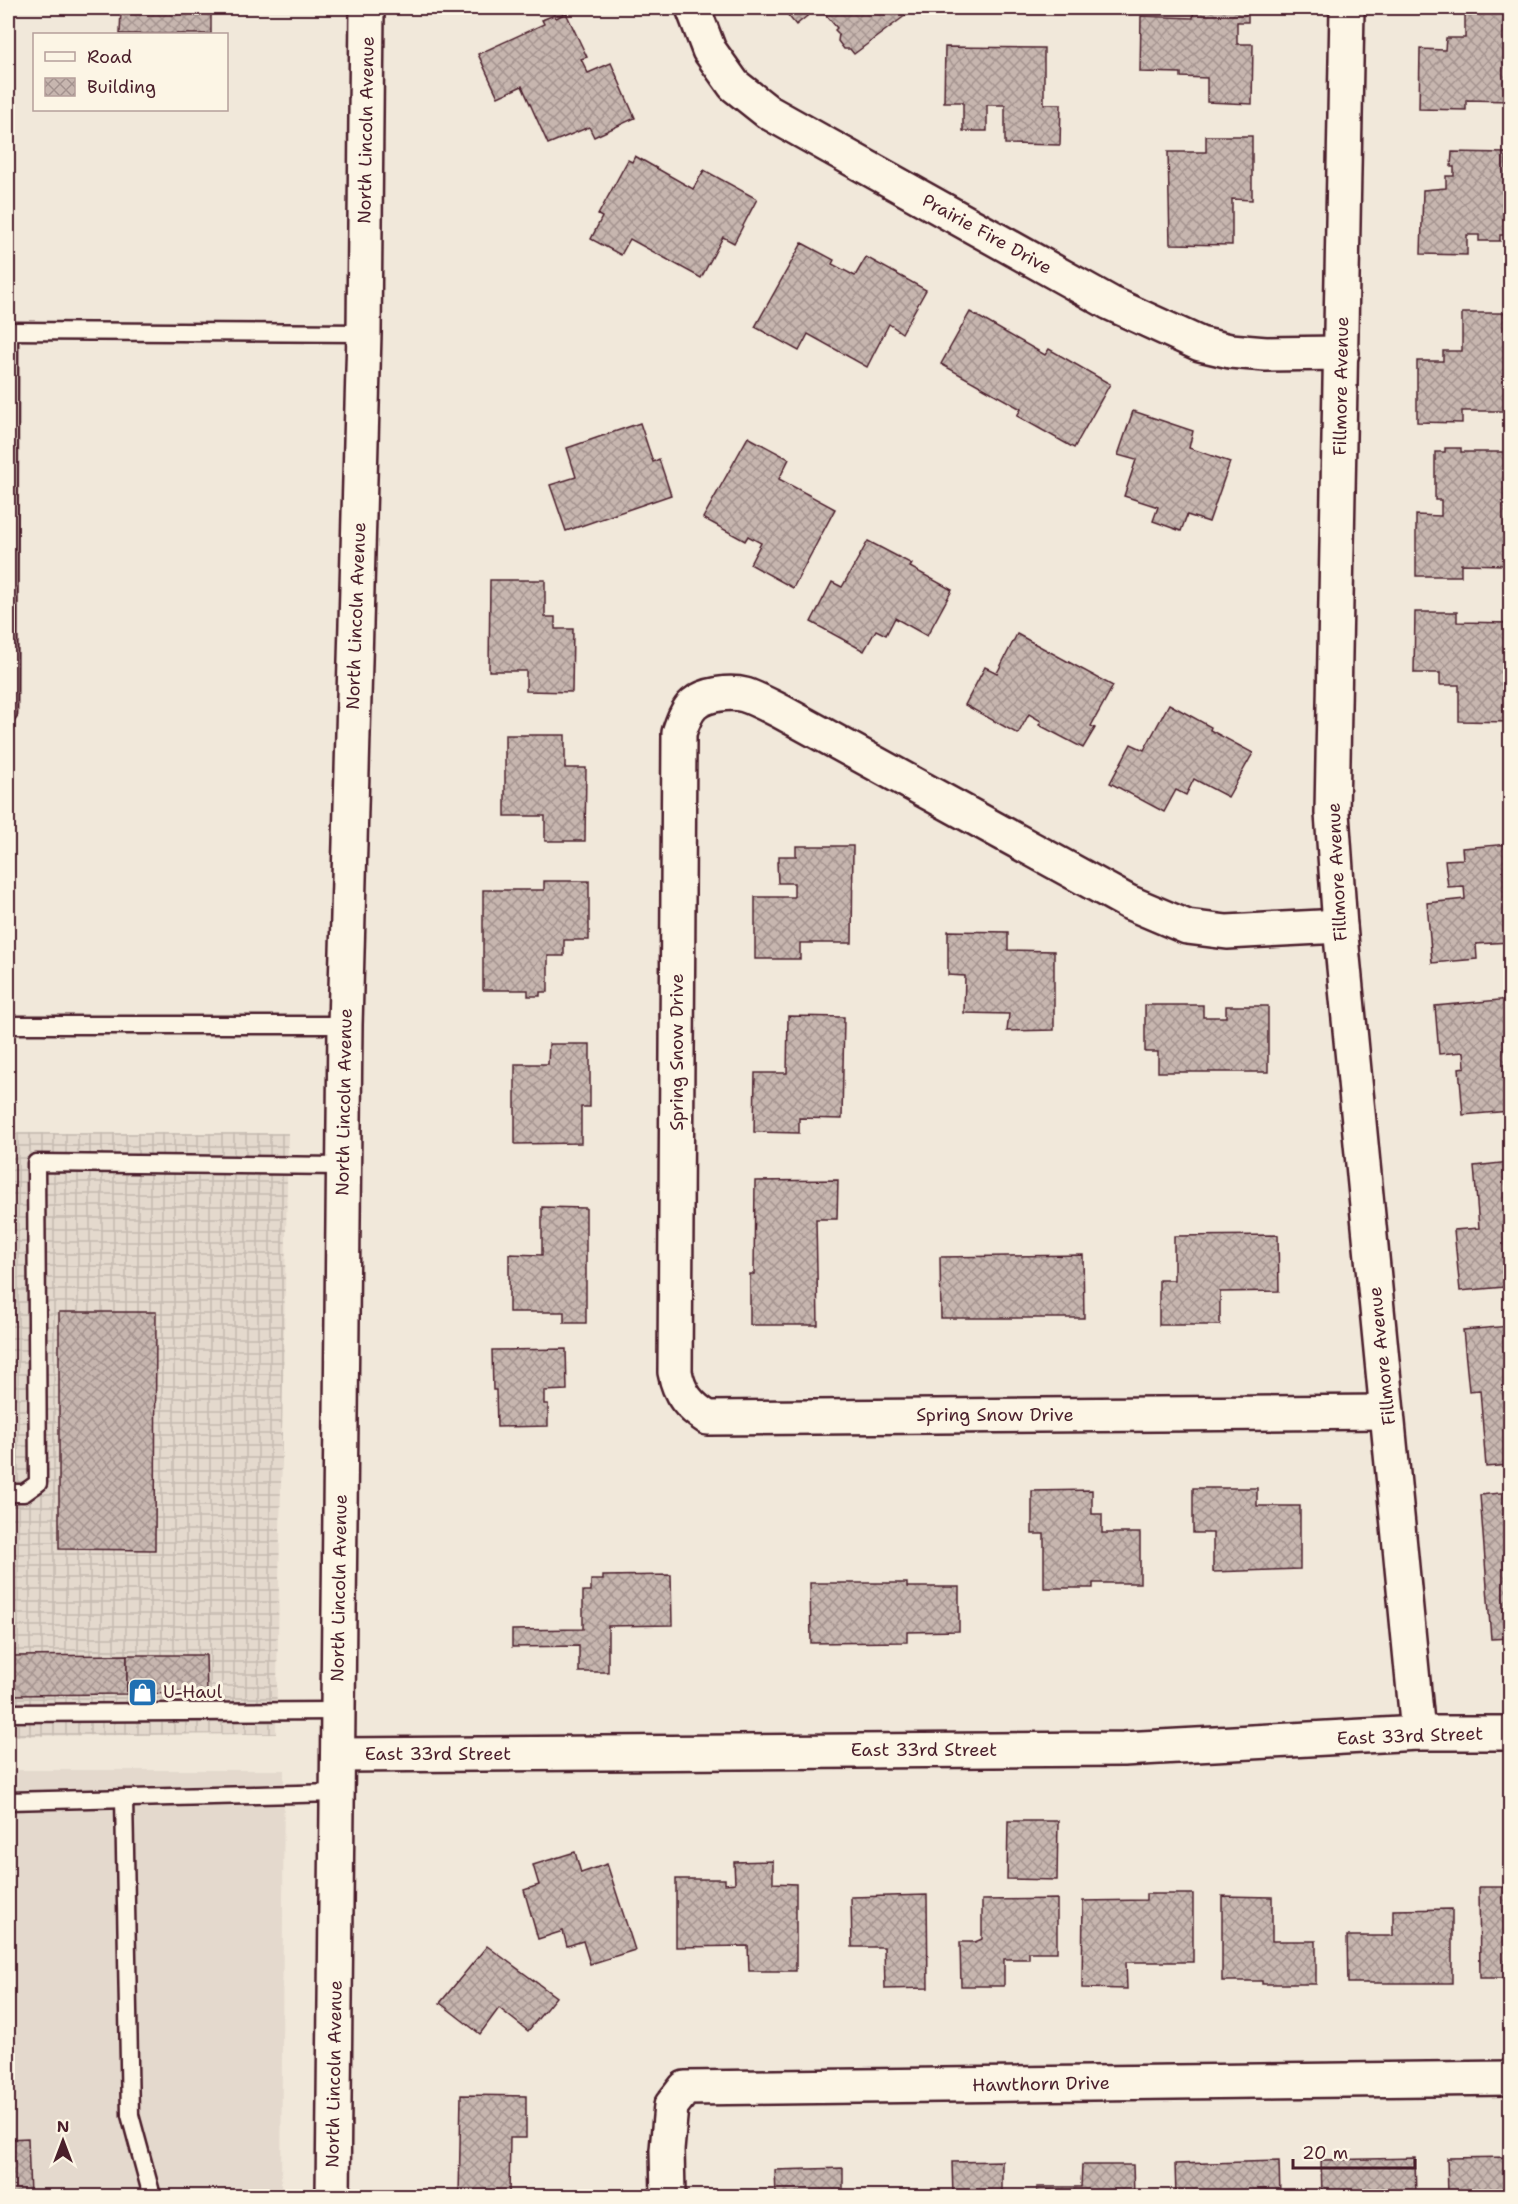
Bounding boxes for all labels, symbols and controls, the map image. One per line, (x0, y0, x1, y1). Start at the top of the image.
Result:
legend (33, 33, 228, 111)
street label: North Lincoln Avenue (352, 36, 380, 224)
text: Road (87, 45, 132, 69)
text: Building (87, 75, 156, 99)
street label: Prairie Fire Drive (918, 188, 1056, 280)
street label: Fillmore Avenue (1328, 316, 1354, 456)
street label: North Lincoln Avenue (341, 522, 371, 710)
street label: Fillmore Avenue (1321, 802, 1353, 942)
street label: Spring Snow Drive (665, 973, 689, 1131)
street label: North Lincoln Avenue (330, 1008, 358, 1196)
street label: Fillmore Avenue (1363, 1286, 1401, 1426)
street label: Spring Snow Drive (916, 1403, 1074, 1427)
street label: North Lincoln Avenue (325, 1494, 353, 1682)
shop icon: U-Haul (126, 1676, 158, 1708)
place label: U-Haul (163, 1680, 223, 1704)
street label: East 33rd Street (1336, 1721, 1484, 1751)
street label: East 33rd Street (851, 1738, 997, 1762)
street label: East 33rd Street (365, 1742, 511, 1766)
street label: North Lincoln Avenue (320, 1980, 348, 2168)
street label: Hawthorn Drive (972, 2071, 1110, 2097)
north arrow (33, 2111, 93, 2171)
text: N (57, 2116, 69, 2137)
scale bar (1293, 2132, 1414, 2170)
text: 20 m (1302, 2141, 1348, 2165)

